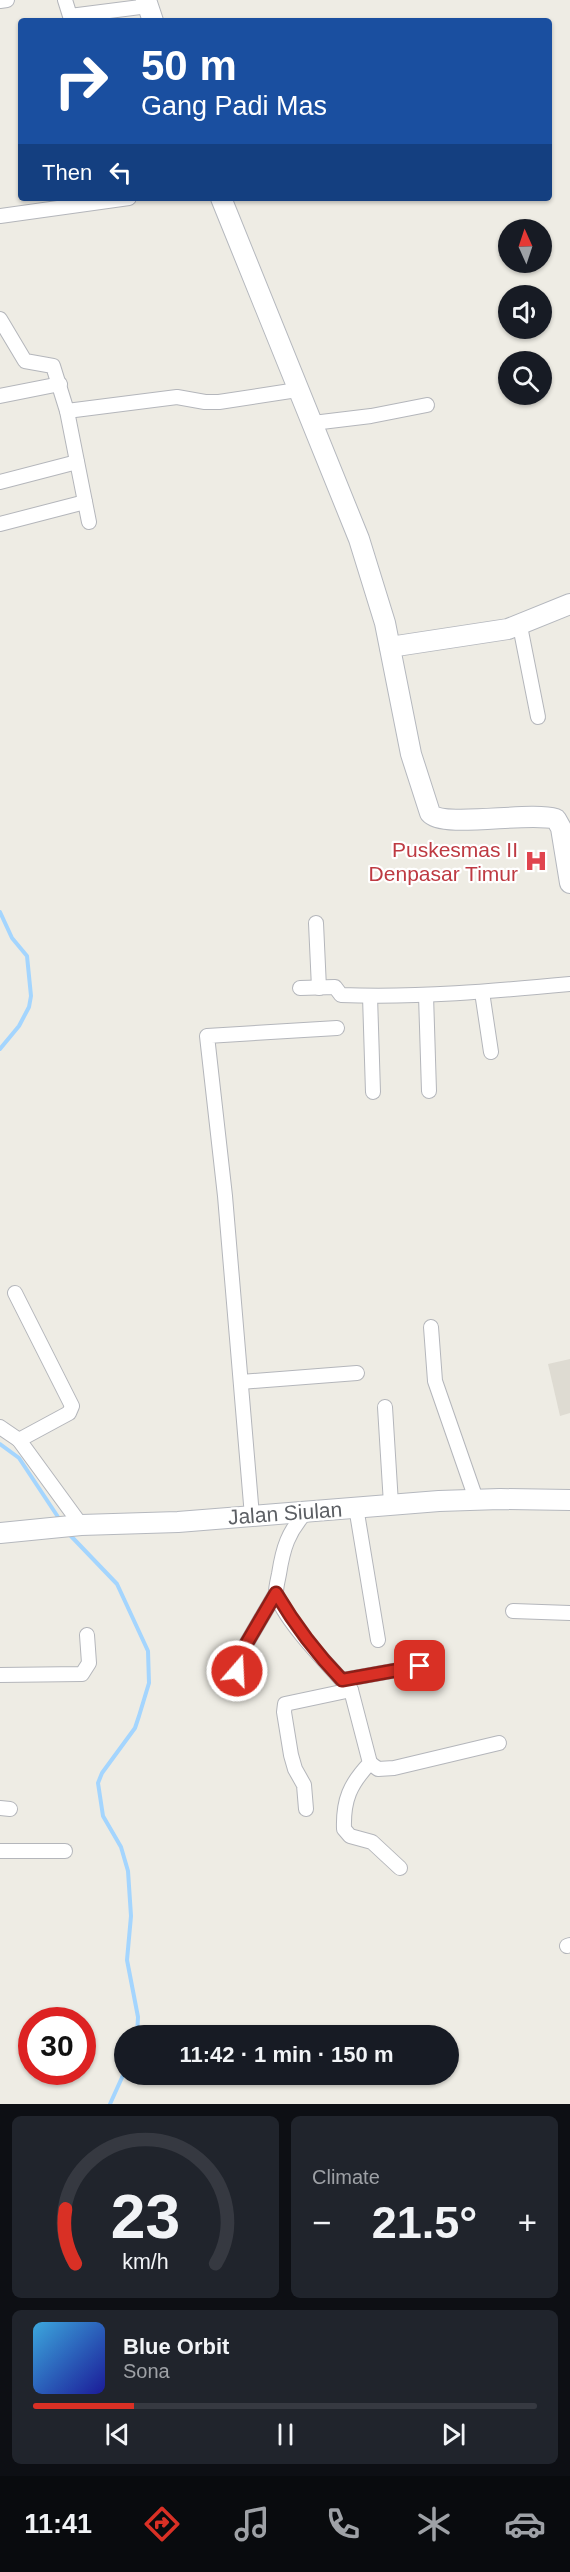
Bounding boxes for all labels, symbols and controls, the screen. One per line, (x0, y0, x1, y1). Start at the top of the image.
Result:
icon: right (42, 42, 120, 120)
text: 50 m (141, 42, 237, 89)
text: Gang Padi Mas (141, 91, 327, 121)
icon: left (104, 156, 137, 189)
text: Then (42, 160, 92, 185)
north arrow (498, 219, 552, 273)
map controls (498, 219, 552, 405)
button: sound (498, 285, 552, 339)
button: search (498, 351, 552, 405)
place label: Puskesmas II Denpasar Timur (369, 838, 518, 885)
hospital icon: Puskesmas II Denpasar Timur (523, 848, 549, 874)
street label: Jalan Siulan (227, 1498, 343, 1528)
position arrow (205, 1639, 269, 1703)
pin (394, 1640, 445, 1691)
icon: arrive (403, 1649, 436, 1682)
speed limit sign: 30 (18, 2007, 96, 2085)
text: 11:42 · 1 min · 150 m (180, 2042, 394, 2067)
text: Climate (312, 2166, 380, 2188)
text: 23 (111, 2182, 180, 2251)
text: 21.5° (372, 2197, 477, 2248)
text: − (312, 2204, 331, 2241)
text: + (518, 2204, 537, 2241)
text: km/h (122, 2250, 169, 2274)
text: Blue Orbit (123, 2334, 229, 2359)
text: Sona (123, 2360, 170, 2382)
icon: previous (101, 2418, 134, 2451)
icon: pause (269, 2418, 302, 2451)
icon: next (437, 2418, 470, 2451)
icon: directions (141, 2503, 183, 2545)
icon: music (231, 2503, 273, 2545)
icon: phone (322, 2503, 364, 2545)
icon: climate (413, 2503, 455, 2545)
icon: car (504, 2503, 546, 2545)
text: 11:41 (24, 2509, 92, 2539)

